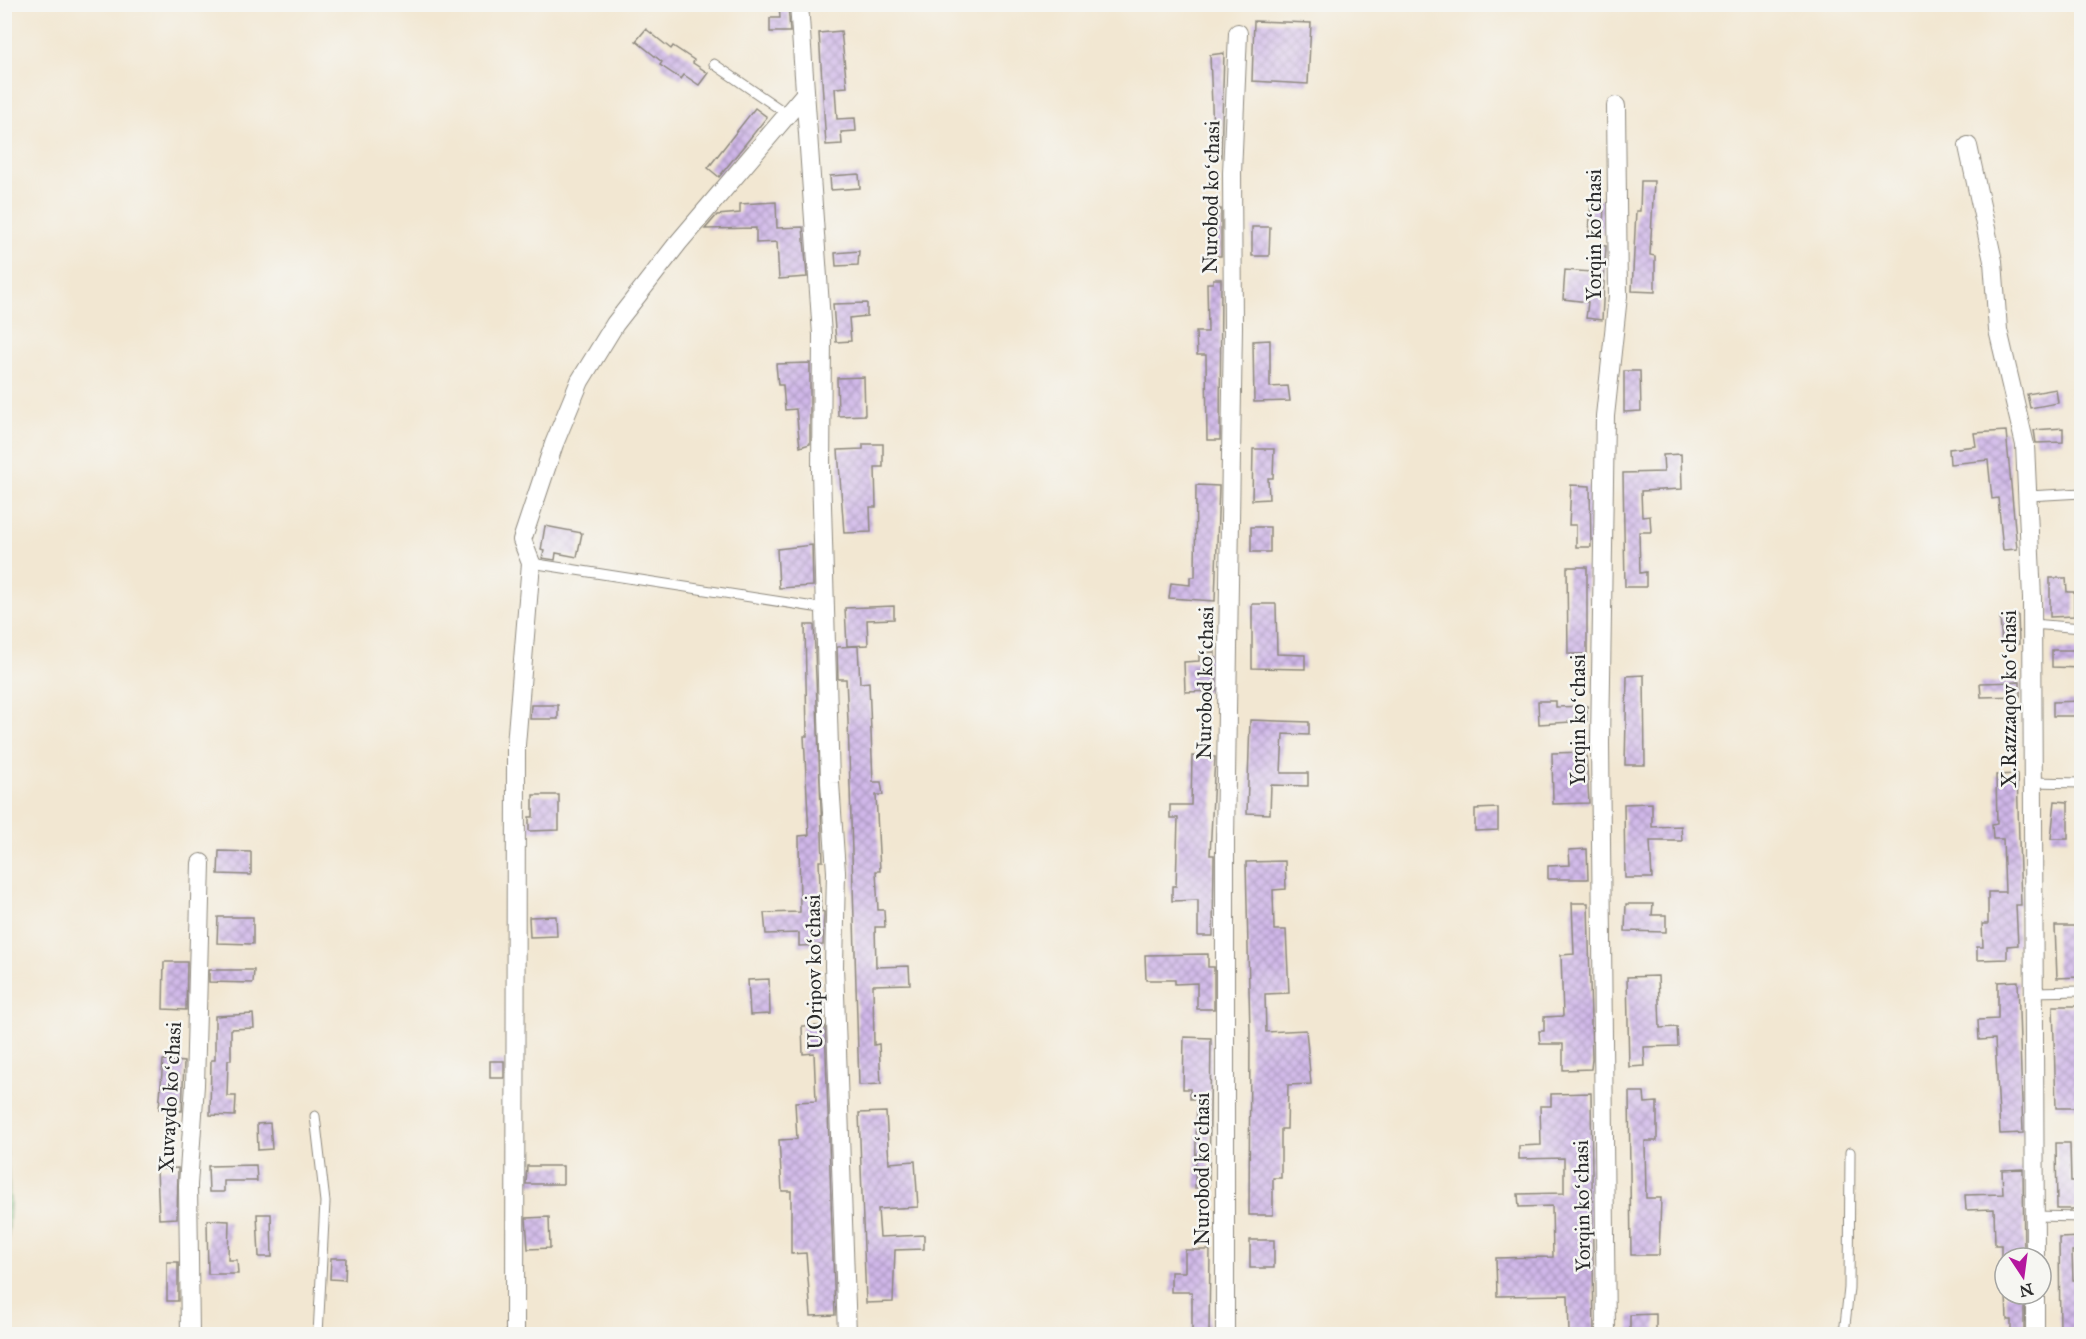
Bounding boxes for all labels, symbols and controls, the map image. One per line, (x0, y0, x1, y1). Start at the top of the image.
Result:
street label: Nurobod koʻchasi (1197, 120, 1225, 274)
street label: Yorqin koʻchasi (1581, 169, 1607, 301)
street label: Nurobod koʻchasi (1191, 606, 1219, 760)
street label: X.Razzaqov koʻchasi (1996, 610, 2022, 788)
street label: Yorqin koʻchasi (1565, 654, 1591, 786)
street label: U.Oripov koʻchasi (800, 894, 828, 1050)
street label: Xuvaydo koʻchasi (153, 1021, 187, 1173)
street label: Nurobod koʻchasi (1189, 1092, 1215, 1246)
street label: Yorqin koʻchasi (1568, 1139, 1596, 1272)
north arrow (1993, 1246, 2053, 1306)
text: N (2017, 1279, 2035, 1301)

